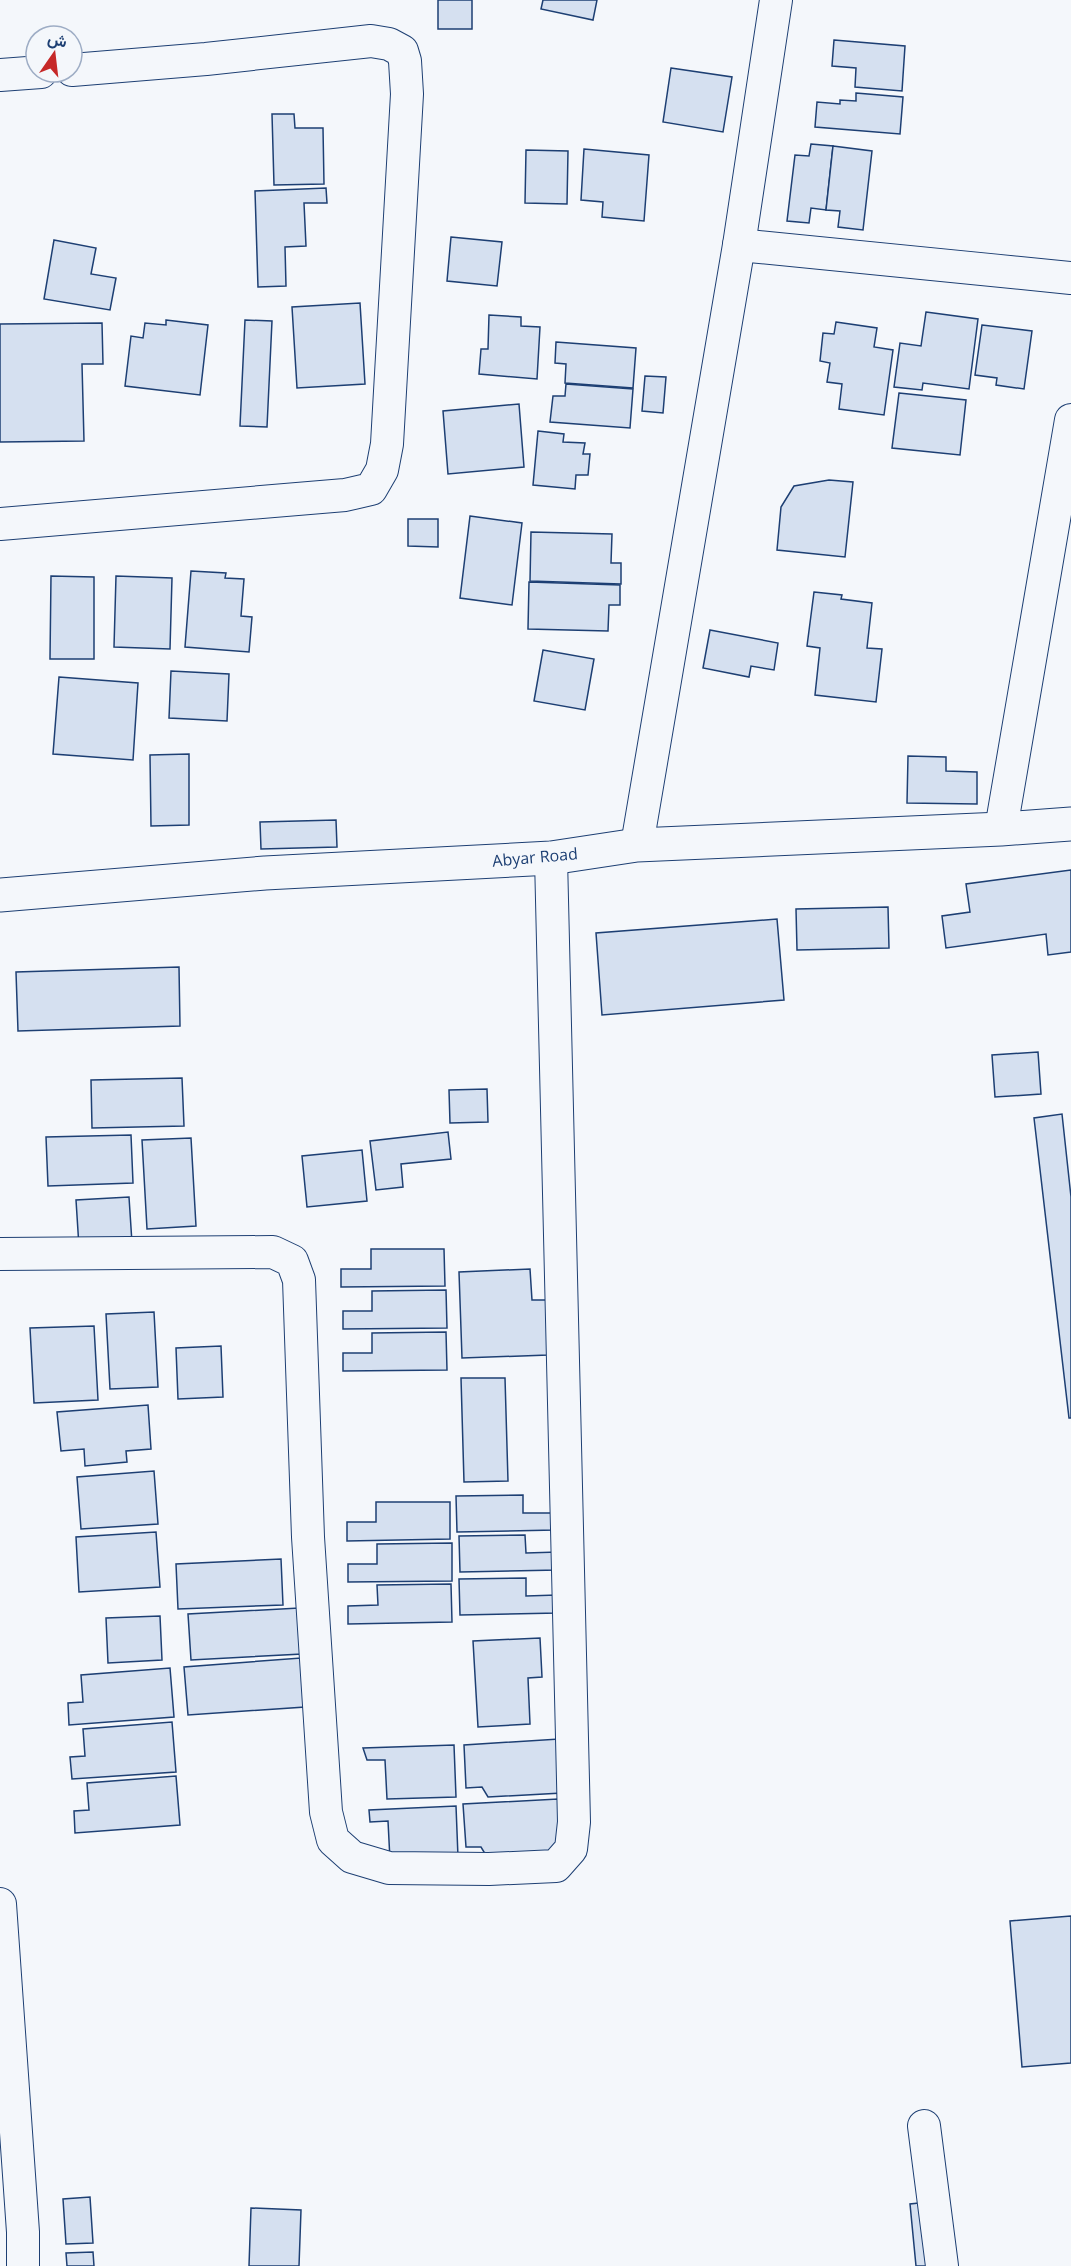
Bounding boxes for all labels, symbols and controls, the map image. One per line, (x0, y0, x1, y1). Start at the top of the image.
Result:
north arrow (24, 24, 84, 84)
text: ش (46, 26, 70, 52)
street label: Abyar Road (491, 842, 579, 872)

